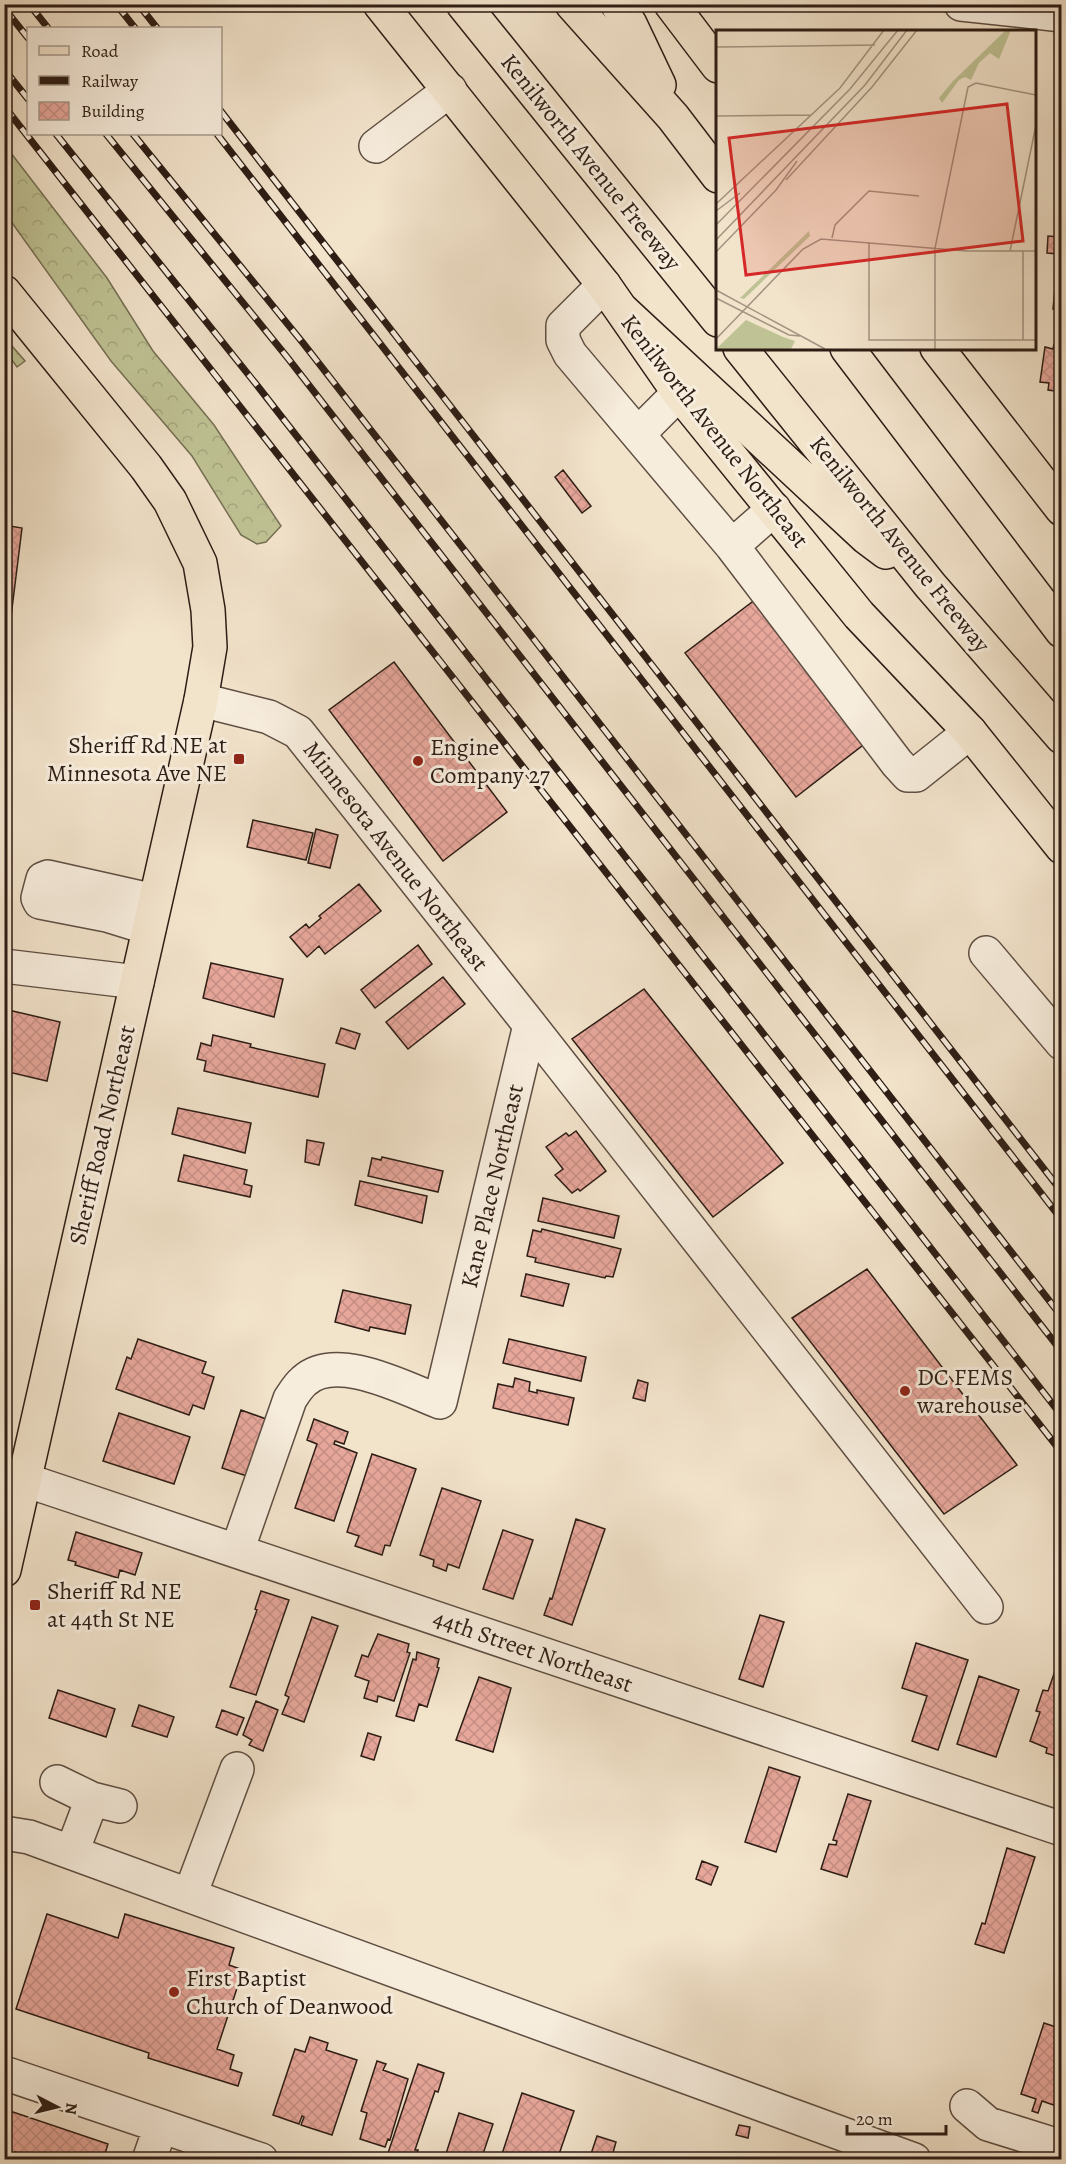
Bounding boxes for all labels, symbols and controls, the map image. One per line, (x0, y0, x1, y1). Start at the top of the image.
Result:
legend (27, 27, 222, 135)
inset map (716, 30, 1036, 350)
text: Road (81, 39, 119, 63)
street label: Kenilworth Avenue Freeway (493, 47, 689, 277)
text: Railway (81, 69, 139, 93)
text: Building (81, 99, 145, 123)
street label: Kenilworth Avenue Northeast (614, 308, 816, 555)
street label: Kenilworth Avenue Freeway (802, 429, 998, 659)
place label: Sheriff Rd NE at Minnesota Ave NE (47, 729, 227, 789)
place label: Engine Company 27 (430, 731, 551, 791)
street label: Minnesota Avenue Northeast (296, 734, 496, 978)
marker: Sheriff Rd NE at Minnesota Ave NE (232, 752, 246, 766)
marker: Engine Company 27 (411, 754, 425, 768)
street label: Sheriff Road Northeast (61, 1022, 143, 1248)
street label: Kane Place Northeast (453, 1081, 531, 1291)
place label: DC FEMS warehouse (916, 1361, 1023, 1421)
marker: DC FEMS warehouse (898, 1384, 912, 1398)
place label: Sheriff Rd NE at 44th St NE (47, 1575, 182, 1635)
marker: Sheriff Rd NE at 44th St NE (28, 1598, 42, 1612)
street label: 44th Street Northeast (429, 1602, 637, 1700)
place label: First Baptist Church of Deanwood (186, 1962, 393, 2022)
marker: First Baptist Church of Deanwood (167, 1985, 181, 1999)
north arrow (27, 2077, 87, 2137)
scale bar (847, 2098, 946, 2136)
text: N (59, 2102, 83, 2116)
text: 20 m (856, 2107, 893, 2131)

